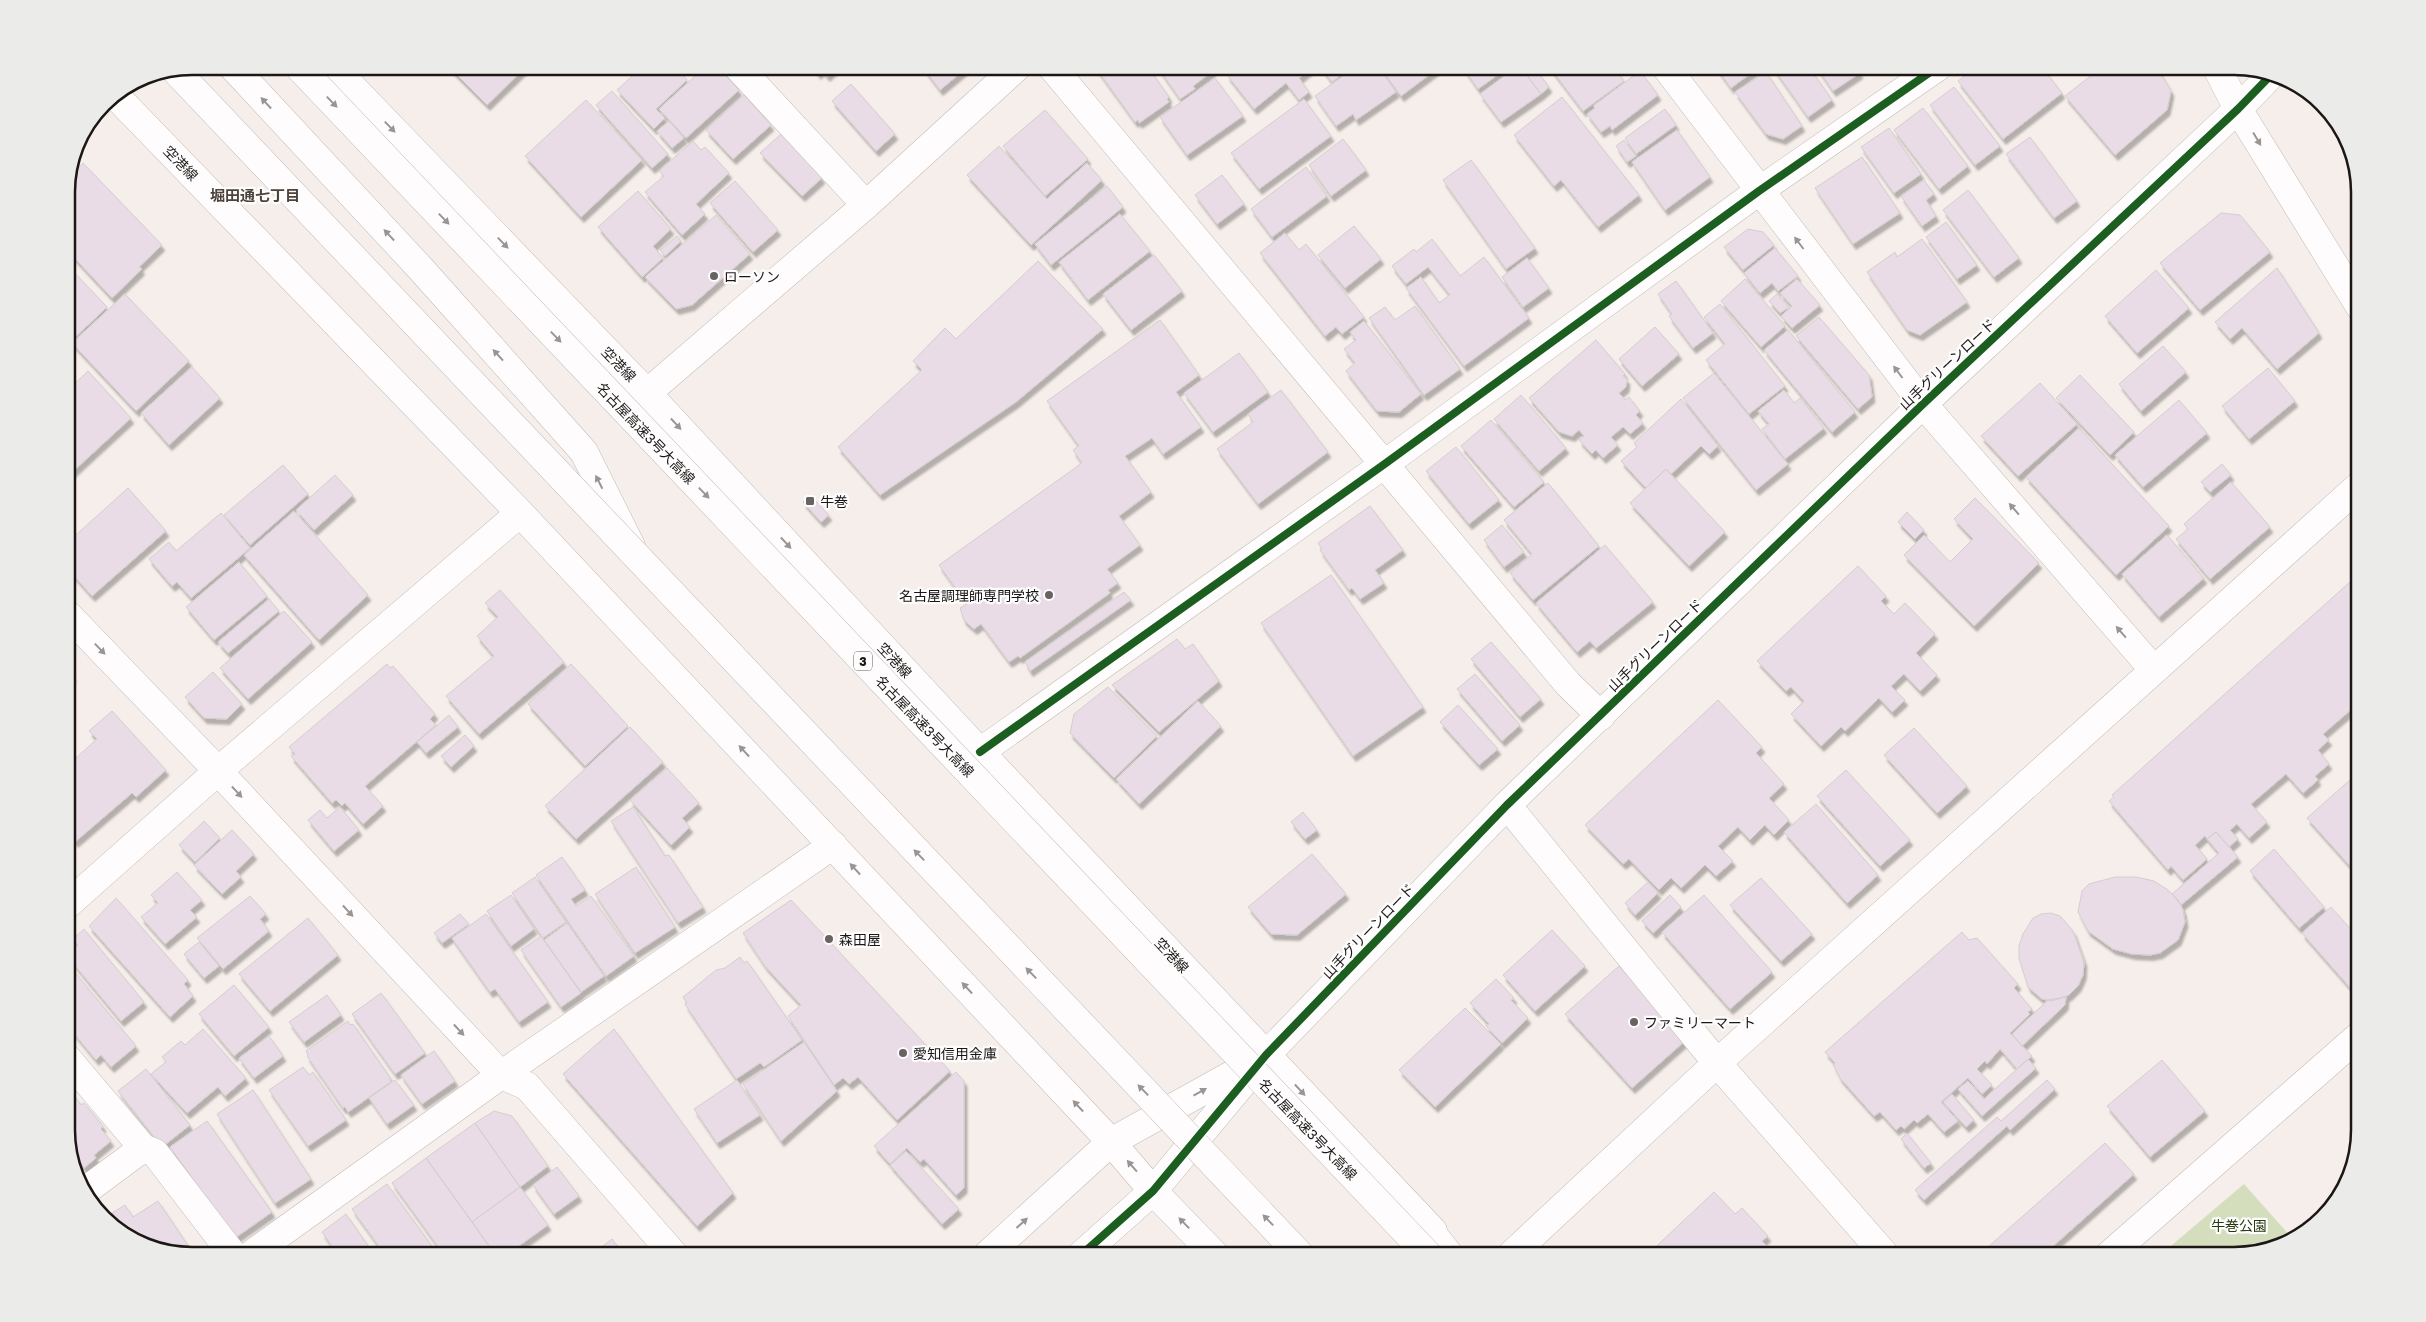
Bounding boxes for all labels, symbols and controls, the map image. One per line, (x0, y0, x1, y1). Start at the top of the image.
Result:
one-way arrow (326, 95, 338, 107)
one-way arrow (260, 98, 272, 110)
one-way arrow (384, 120, 396, 132)
one-way arrow (2252, 133, 2261, 146)
street label: 空港線 (160, 142, 202, 184)
district label: 堀田通七丁目 (210, 186, 300, 204)
one-way arrow (438, 213, 450, 225)
one-way arrow (383, 229, 395, 241)
one-way arrow (1794, 236, 1804, 250)
one-way arrow (497, 237, 509, 249)
place label: ローソン (724, 268, 780, 285)
marker: ローソン (708, 270, 720, 282)
street label: 山手グリーンロード (1895, 315, 1999, 413)
one-way arrow (550, 331, 562, 343)
street label: 空港線 (598, 343, 640, 385)
one-way arrow (492, 350, 504, 362)
one-way arrow (1893, 365, 1903, 379)
street label: 名古屋高速3号大高線 (593, 379, 699, 487)
one-way arrow (670, 418, 682, 430)
one-way arrow (595, 474, 603, 489)
one-way arrow (698, 487, 710, 499)
place label: 牛巻 (820, 493, 848, 510)
marker: 牛巻 (804, 495, 816, 507)
one-way arrow (2008, 504, 2020, 516)
one-way arrow (780, 537, 792, 549)
place label: 名古屋調理師専門学校 (899, 587, 1039, 604)
marker: 名古屋調理師専門学校 (1043, 589, 1055, 601)
street label: 山手グリーンロード (1604, 595, 1706, 695)
one-way arrow (2115, 626, 2127, 638)
street label: 空港線 (874, 639, 916, 681)
one-way arrow (94, 643, 106, 655)
road number: 3 (854, 651, 872, 670)
street label: 名古屋高速3号大高線 (872, 672, 978, 780)
one-way arrow (738, 745, 750, 757)
one-way arrow (231, 786, 243, 798)
one-way arrow (913, 849, 925, 861)
one-way arrow (849, 864, 861, 876)
street label: 山手グリーンロード (1318, 880, 1418, 982)
one-way arrow (342, 904, 354, 916)
place label: 森田屋 (839, 931, 881, 948)
marker: 森田屋 (823, 933, 835, 945)
street label: 空港線 (1151, 934, 1193, 976)
one-way arrow (1025, 967, 1037, 979)
one-way arrow (961, 982, 973, 994)
place label: ファミリーマート (1644, 1014, 1756, 1031)
marker: ファミリーマート (1628, 1016, 1640, 1028)
one-way arrow (453, 1023, 465, 1035)
place label: 愛知信用金庫 (913, 1045, 997, 1062)
marker: 愛知信用金庫 (897, 1047, 909, 1059)
street label: 名古屋高速3号大高線 (1255, 1075, 1361, 1183)
one-way arrow (1294, 1084, 1306, 1096)
one-way arrow (1137, 1085, 1149, 1097)
one-way arrow (1192, 1088, 1207, 1096)
one-way arrow (1072, 1100, 1084, 1112)
one-way arrow (1127, 1160, 1138, 1173)
one-way arrow (1262, 1215, 1274, 1227)
one-way arrow (1016, 1217, 1028, 1229)
park label: 牛巻公園 (2211, 1217, 2267, 1234)
one-way arrow (1179, 1218, 1191, 1230)

